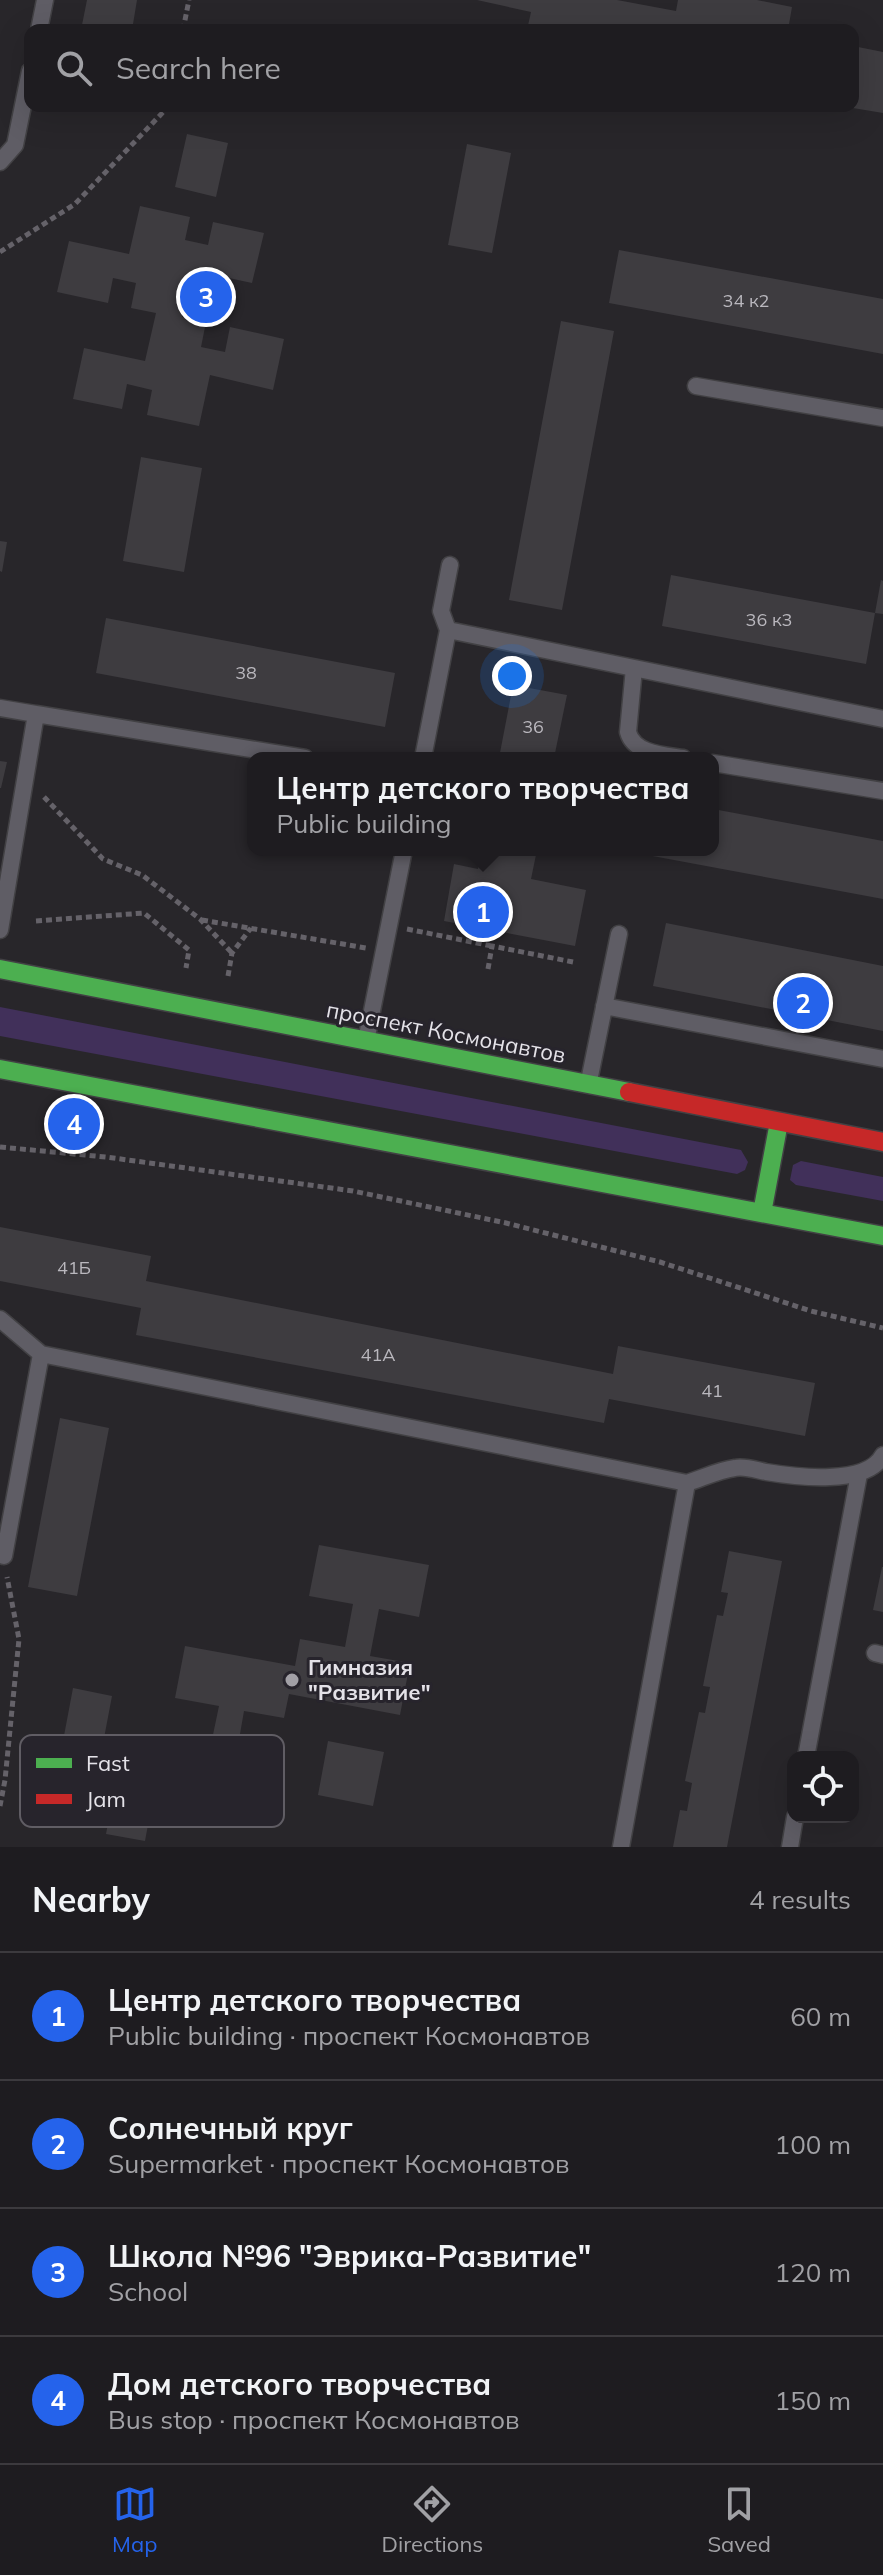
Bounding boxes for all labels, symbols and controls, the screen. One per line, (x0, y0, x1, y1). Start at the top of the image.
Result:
search box (24, 24, 859, 112)
icon: search (52, 46, 96, 90)
text: Search here (116, 49, 281, 87)
pin: 3 (180, 267, 232, 327)
house number: 34 к2 (723, 289, 769, 312)
house number: 36 к3 (746, 608, 792, 631)
your location (492, 656, 532, 696)
house number: 38 (235, 661, 257, 684)
house number: 36 (522, 715, 544, 738)
popup (247, 752, 719, 856)
text: Центр детского творчества (276, 769, 690, 807)
text: Public building (276, 807, 451, 840)
pin: 1 (457, 882, 509, 942)
pin: 2 (777, 973, 829, 1033)
street label: проспект Космонавтов (324, 995, 568, 1069)
pin: 4 (48, 1094, 100, 1154)
house number: 41Б (57, 1256, 91, 1279)
house number: 41А (361, 1343, 395, 1366)
house number: 41 (701, 1379, 723, 1402)
place label: Гимназия "Развитие" (308, 1653, 431, 1706)
marker: Гимназия "Развитие" (283, 1671, 301, 1689)
legend (20, 1735, 284, 1827)
text: Fast (86, 1749, 130, 1777)
map controls (787, 1751, 859, 1823)
button: locate (787, 1751, 859, 1823)
text: Jam (86, 1785, 126, 1813)
text: Nearby (32, 1878, 150, 1921)
text: 4 results (749, 1883, 851, 1916)
text: Центр детского творчества (108, 1981, 521, 2019)
text: 1 (50, 2000, 66, 2033)
text: 60 m (790, 2000, 851, 2033)
text: Public building · проспект Космонавтов (108, 2019, 590, 2052)
text: Солнечный круг (108, 2109, 353, 2147)
text: 2 (50, 2128, 66, 2161)
text: 100 m (775, 2128, 851, 2161)
text: Supermarket · проспект Космонавтов (108, 2147, 570, 2180)
text: Школа №96 "Эврика-Развитие" (108, 2237, 591, 2275)
text: 3 (50, 2256, 66, 2289)
text: 120 m (775, 2256, 851, 2289)
text: School (108, 2275, 188, 2308)
text: Дом детского творчества (108, 2365, 491, 2403)
text: 4 (50, 2384, 66, 2417)
text: 150 m (775, 2384, 851, 2417)
text: Bus stop · проспект Космонавтов (108, 2403, 520, 2436)
tab: Map (112, 2482, 157, 2558)
tab: Directions (382, 2482, 483, 2558)
tab: Saved (707, 2482, 771, 2558)

